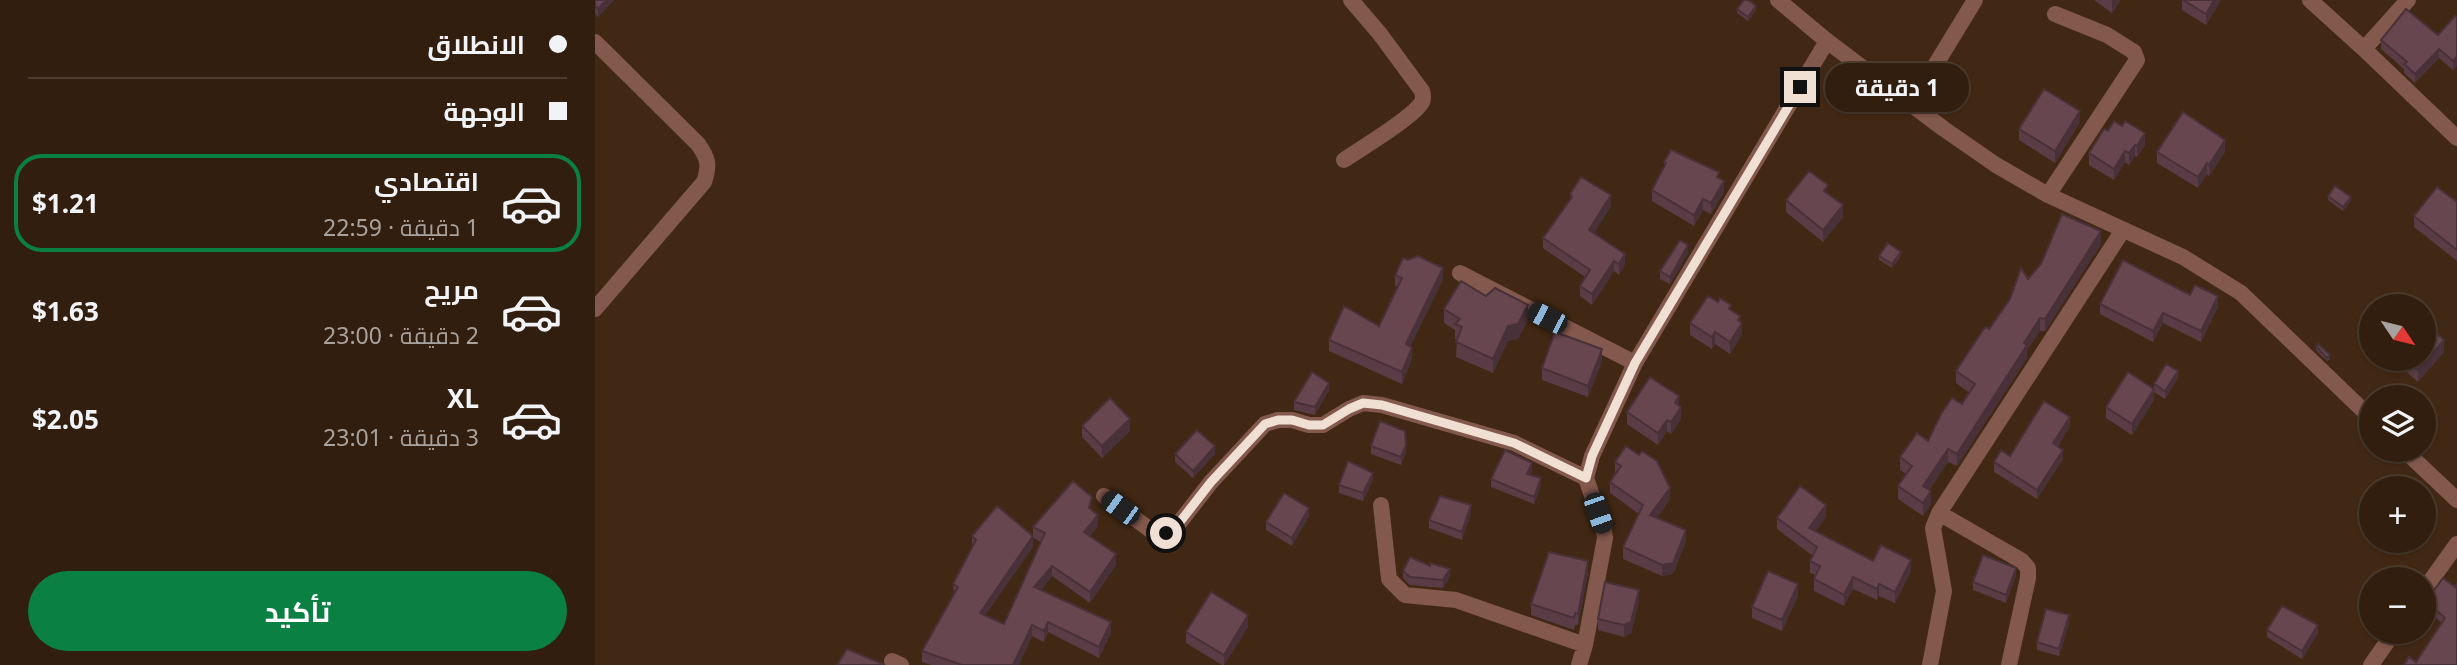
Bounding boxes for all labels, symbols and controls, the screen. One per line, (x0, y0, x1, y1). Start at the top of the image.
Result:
text: الانطلاق (427, 26, 525, 62)
callout: 1 دقيقة (1825, 62, 1968, 112)
route end (1784, 71, 1816, 103)
text: 1 دقيقة (1855, 71, 1939, 103)
text: الوجهة (444, 93, 525, 129)
text: اقتصادي (374, 163, 479, 199)
icon: car (500, 172, 563, 235)
text: $1.21 (32, 185, 99, 221)
text: 1 دقيقة · 22:59 (323, 211, 479, 243)
text: مريح (424, 271, 479, 307)
icon: car (500, 280, 563, 343)
text: $1.63 (32, 293, 99, 329)
north arrow (2359, 294, 2436, 371)
map controls (2359, 294, 2436, 644)
car (1524, 299, 1571, 337)
text: 2 دقيقة · 23:00 (323, 319, 479, 351)
text: XL (447, 380, 479, 416)
button: layers (2359, 385, 2436, 462)
icon: car (500, 388, 563, 451)
text: $2.05 (32, 401, 99, 437)
text: 3 دقيقة · 23:01 (323, 421, 479, 453)
button: + (2359, 476, 2436, 553)
car (1097, 487, 1144, 529)
car (1582, 490, 1615, 536)
route start (1150, 517, 1182, 549)
button: − (2359, 567, 2436, 644)
button: تأكيد (28, 571, 567, 651)

